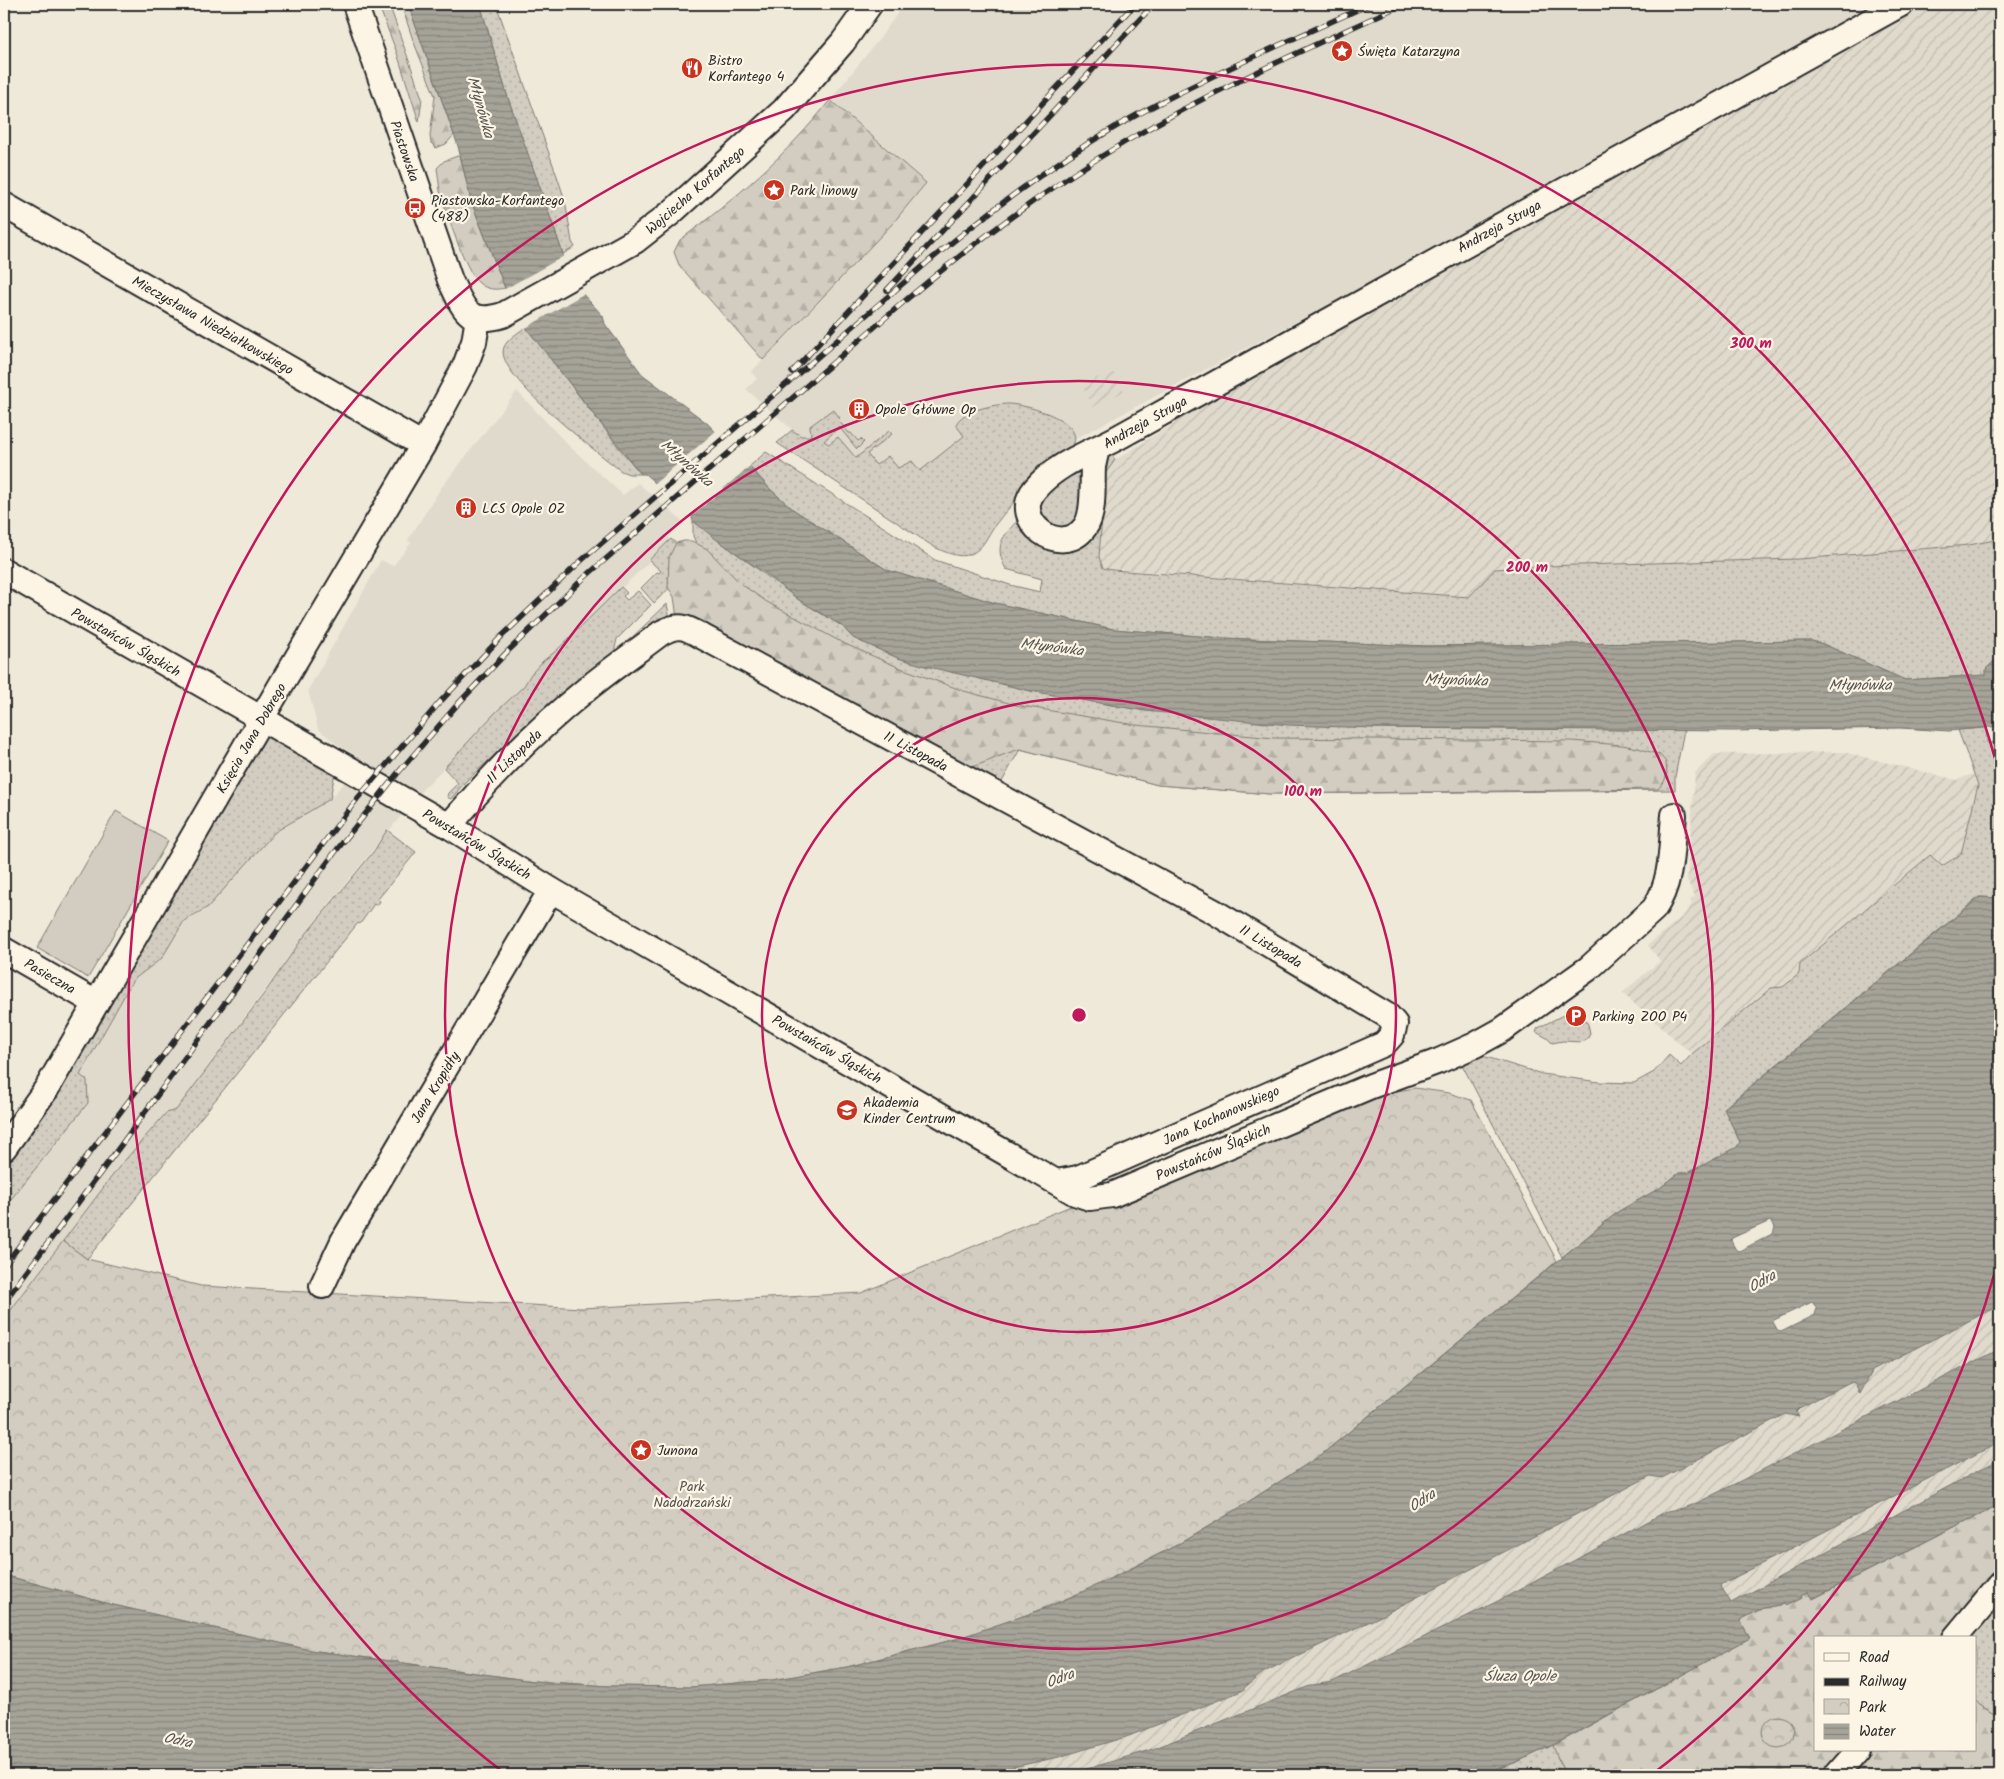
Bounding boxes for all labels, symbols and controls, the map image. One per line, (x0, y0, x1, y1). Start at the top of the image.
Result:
place icon: Święta Katarzyna (1330, 39, 1354, 63)
place label: Święta Katarzyna (1358, 41, 1460, 63)
place label: Bistro Korfantego 4 (708, 50, 785, 88)
restaurant icon: Bistro Korfantego 4 (680, 56, 704, 80)
water label: Młynówka (460, 74, 501, 142)
street label: Piastowska (383, 118, 425, 185)
street label: Wojciecha Korfantego (641, 141, 750, 240)
place icon: Park linowy (762, 178, 786, 202)
place label: Park linowy (790, 180, 858, 202)
place label: Piastowska-Korfantego (488) (431, 190, 564, 228)
street label: Andrzeja Struga (1453, 195, 1546, 259)
bus stop icon: Piastowska-Korfantego (488) (403, 196, 427, 220)
street label: Mieczysława Niedziałkowskiego (128, 270, 297, 381)
text: 300 m (1729, 332, 1772, 356)
street label: Andrzeja Struga (1099, 391, 1192, 455)
building icon: Opole Główne Op (847, 397, 871, 421)
place label: Opole Główne Op (875, 399, 976, 421)
water label: Młynówka (655, 434, 719, 494)
building icon: LCS Opole OZ (454, 496, 478, 520)
place label: LCS Opole OZ (482, 498, 565, 520)
text: 200 m (1506, 556, 1548, 580)
street label: Powstańców Śląskich (67, 602, 184, 683)
water label: Młynówka (1019, 632, 1086, 664)
water label: Młynówka (1424, 668, 1489, 694)
water label: Młynówka (1828, 674, 1893, 698)
street label: Księcia Jana Dobrego (211, 679, 293, 798)
street label: 11 Listopada (482, 725, 547, 789)
street label: 11 Listopada (879, 726, 952, 778)
text: 100 m (1284, 780, 1322, 804)
street label: Powstańców Śląskich (418, 804, 535, 886)
street label: 11 Listopada (1235, 919, 1306, 974)
street label: Pasieczna (20, 953, 79, 1000)
parking icon: Parking ZOO P4 (1564, 1004, 1588, 1028)
centre of rings (1070, 1006, 1088, 1024)
place label: Parking ZOO P4 (1592, 1006, 1687, 1028)
street label: Powstańców Śląskich (768, 1009, 885, 1090)
street label: Jana Kropidły (406, 1047, 466, 1128)
street label: Jana Kochanowskiego (1159, 1080, 1283, 1152)
place label: Akademia Kinder Centrum (863, 1092, 956, 1130)
school or university icon: Akademia Kinder Centrum (835, 1098, 859, 1122)
street label: Powstańców Śląskich (1152, 1119, 1274, 1187)
water label: Odra (1744, 1264, 1782, 1299)
place icon: Junona (629, 1438, 653, 1462)
place label: Junona (657, 1440, 698, 1462)
park label: Park Nadodrzański (653, 1476, 731, 1514)
water label: Odra (1404, 1482, 1442, 1519)
legend (1814, 1636, 1976, 1752)
text: Road (1859, 1646, 1890, 1670)
water label: Odra (1043, 1662, 1079, 1695)
water label: Śluza Opole (1484, 1665, 1557, 1689)
text: Railway (1859, 1670, 1907, 1694)
text: Park (1859, 1696, 1887, 1720)
text: Water (1859, 1720, 1896, 1744)
water label: Odra (161, 1726, 195, 1756)

